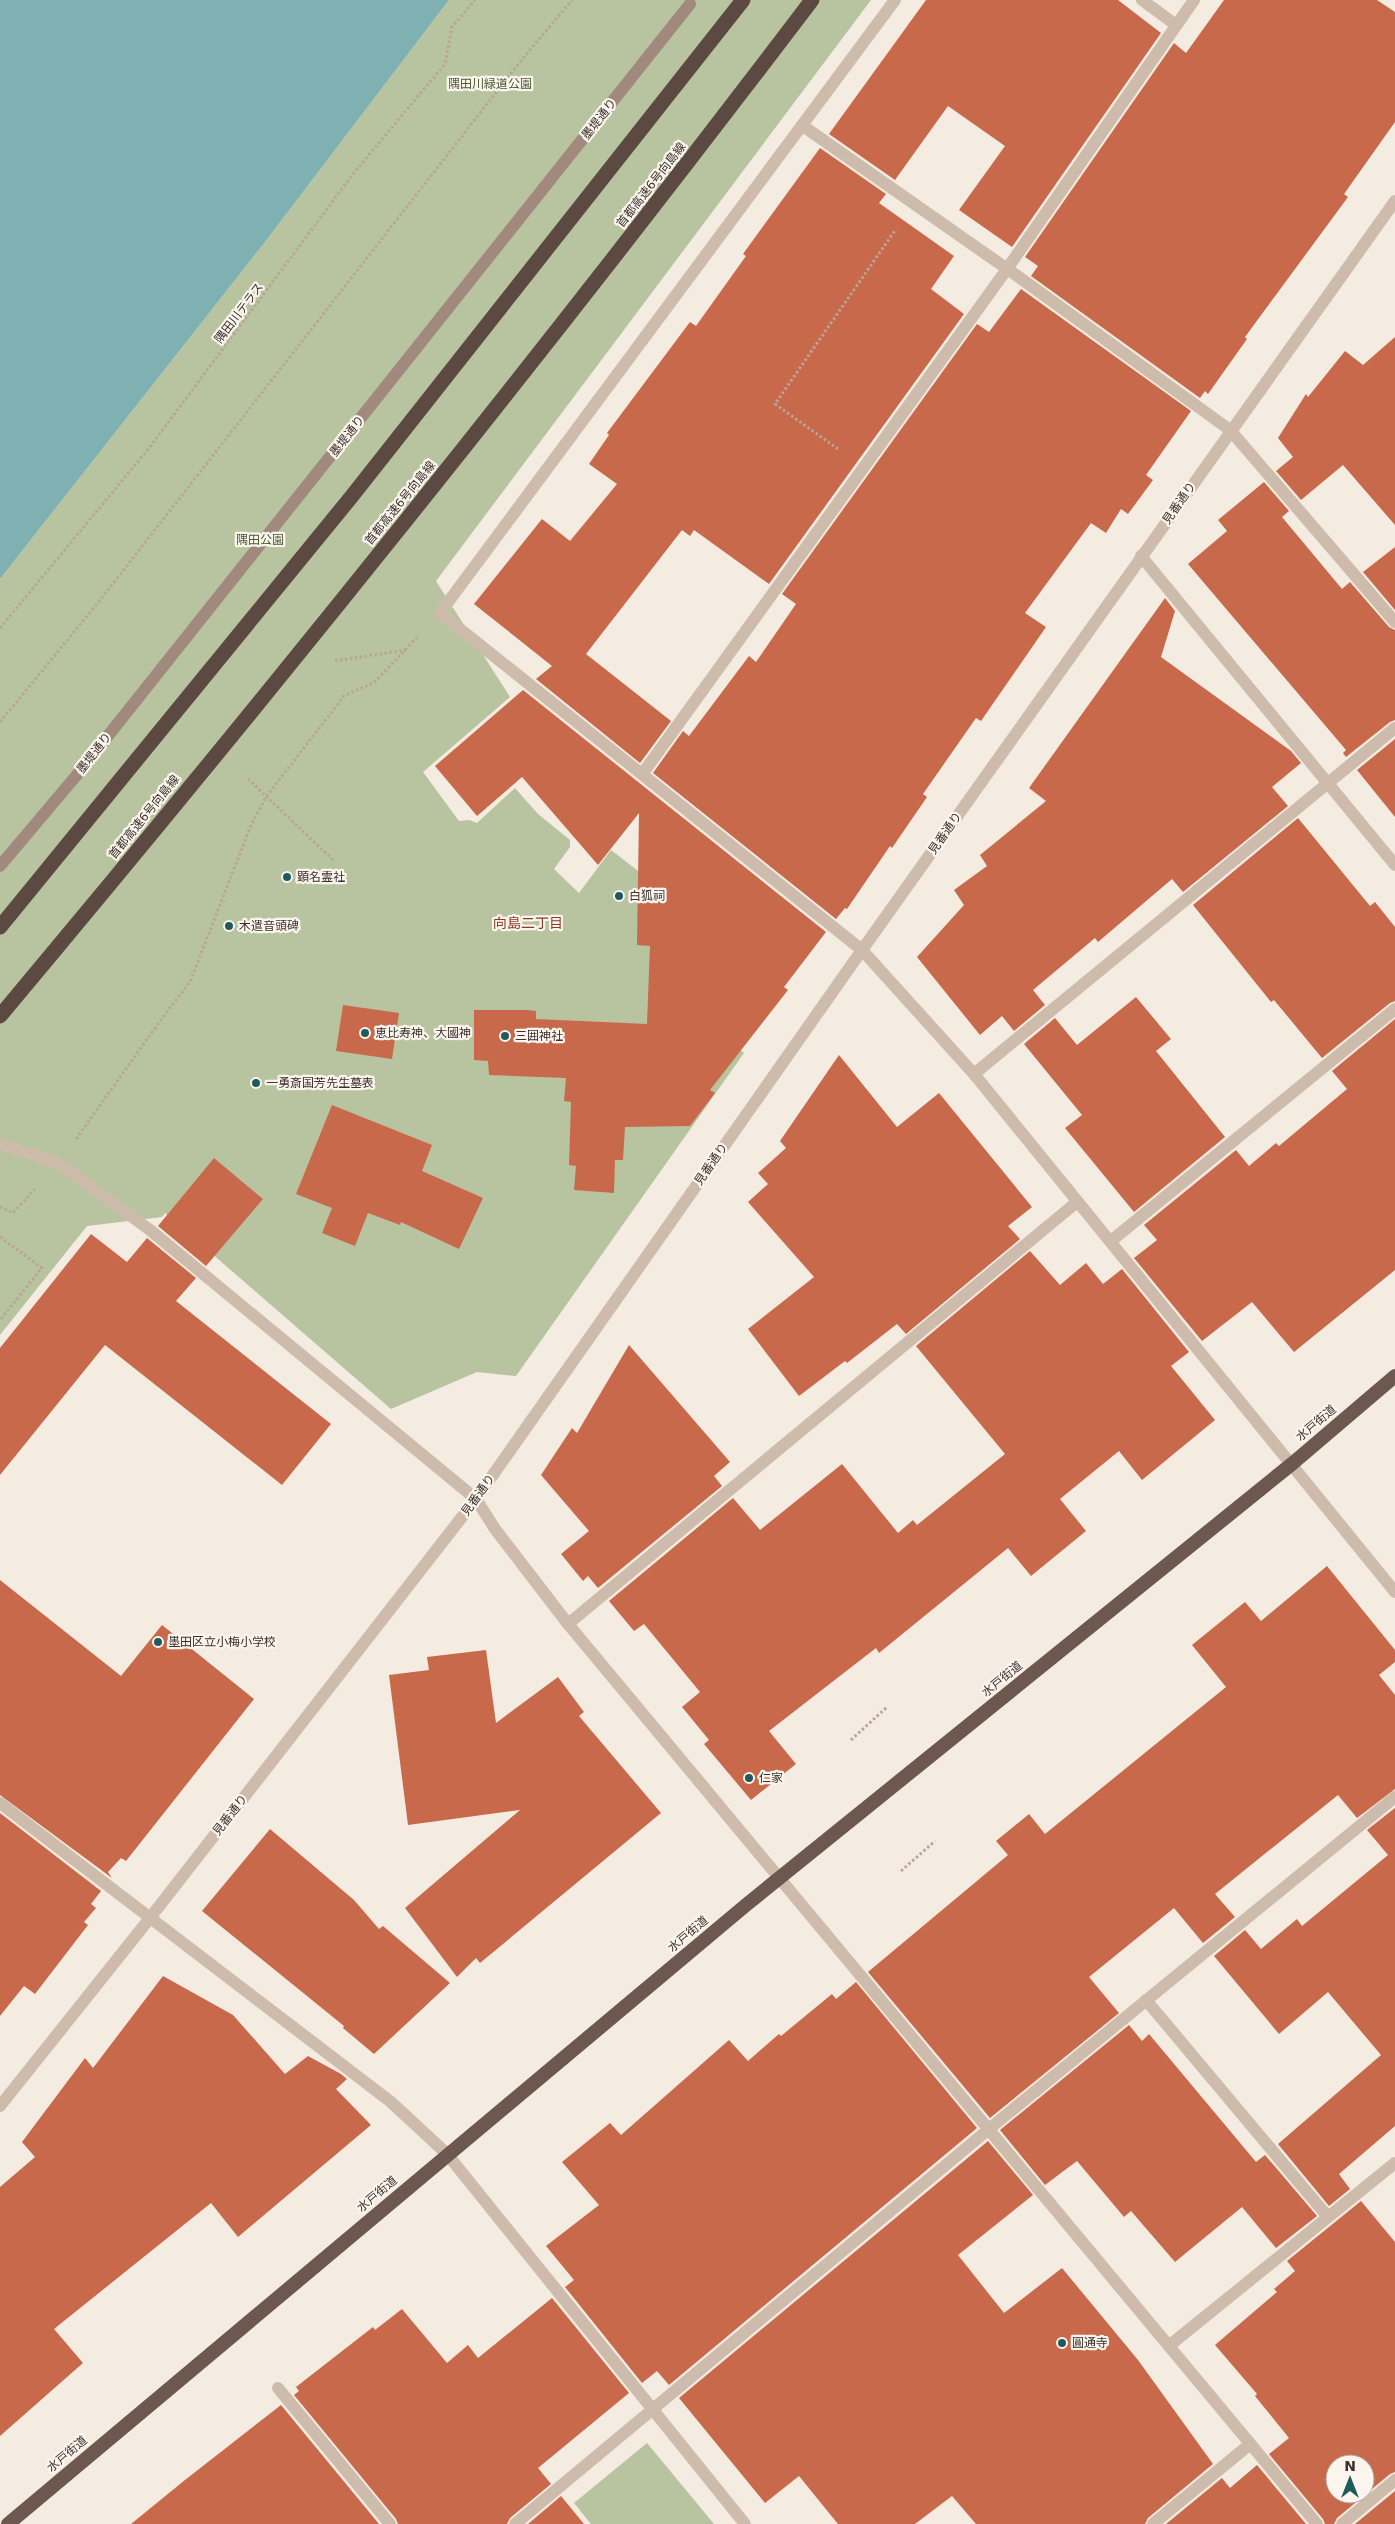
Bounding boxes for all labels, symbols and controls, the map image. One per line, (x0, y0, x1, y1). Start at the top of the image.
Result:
park label: 隅田川緑道公園 (448, 77, 532, 91)
street label: 墨堤通り (579, 96, 619, 142)
street label: 首都高速6号向島線 (614, 140, 688, 230)
street label: 隅田川テラス (212, 280, 266, 346)
street label: 墨堤通り (327, 413, 367, 459)
street label: 首都高速6号向島線 (362, 458, 438, 548)
street label: 見番通り (1159, 479, 1199, 527)
park label: 隅田公園 (236, 533, 284, 547)
street label: 墨堤通り (74, 730, 114, 776)
street label: 首都高速6号向島線 (106, 772, 182, 862)
street label: 見番通り (925, 809, 965, 857)
place label: 顕名霊社 (297, 870, 345, 884)
marker: 顕名霊社 (281, 871, 293, 883)
place label: 白狐祠 (629, 889, 665, 903)
marker: 白狐祠 (613, 890, 625, 902)
district label: 向島二丁目 (493, 915, 563, 931)
place label: 木遣音頭碑 (239, 919, 299, 933)
marker: 木遣音頭碑 (223, 920, 235, 932)
place label: 恵比寿神、大國神 (375, 1026, 471, 1040)
marker: 恵比寿神、大國神 (359, 1027, 371, 1039)
place label: 三囲神社 (515, 1029, 563, 1043)
marker: 三囲神社 (499, 1030, 511, 1042)
place label: 一勇斎国芳先生墓表 (266, 1076, 374, 1090)
marker: 一勇斎国芳先生墓表 (250, 1077, 262, 1089)
street label: 見番通り (691, 1140, 731, 1188)
street label: 水戸街道 (1293, 1402, 1339, 1444)
street label: 見番通り (458, 1471, 498, 1519)
place label: 墨田区立小梅小学校 (168, 1635, 276, 1649)
marker: 墨田区立小梅小学校 (152, 1636, 164, 1648)
street label: 水戸街道 (979, 1658, 1025, 1700)
place label: 仁家 (759, 1771, 783, 1785)
marker: 仁家 (743, 1772, 755, 1784)
street label: 見番通り (210, 1792, 250, 1838)
street label: 水戸街道 (665, 1913, 711, 1955)
street label: 水戸街道 (354, 2173, 400, 2215)
place label: 圓通寺 (1072, 2336, 1108, 2350)
marker: 圓通寺 (1056, 2337, 1068, 2349)
street label: 水戸街道 (44, 2433, 90, 2475)
north arrow (1325, 2454, 1375, 2504)
text: N (1344, 2458, 1356, 2474)

